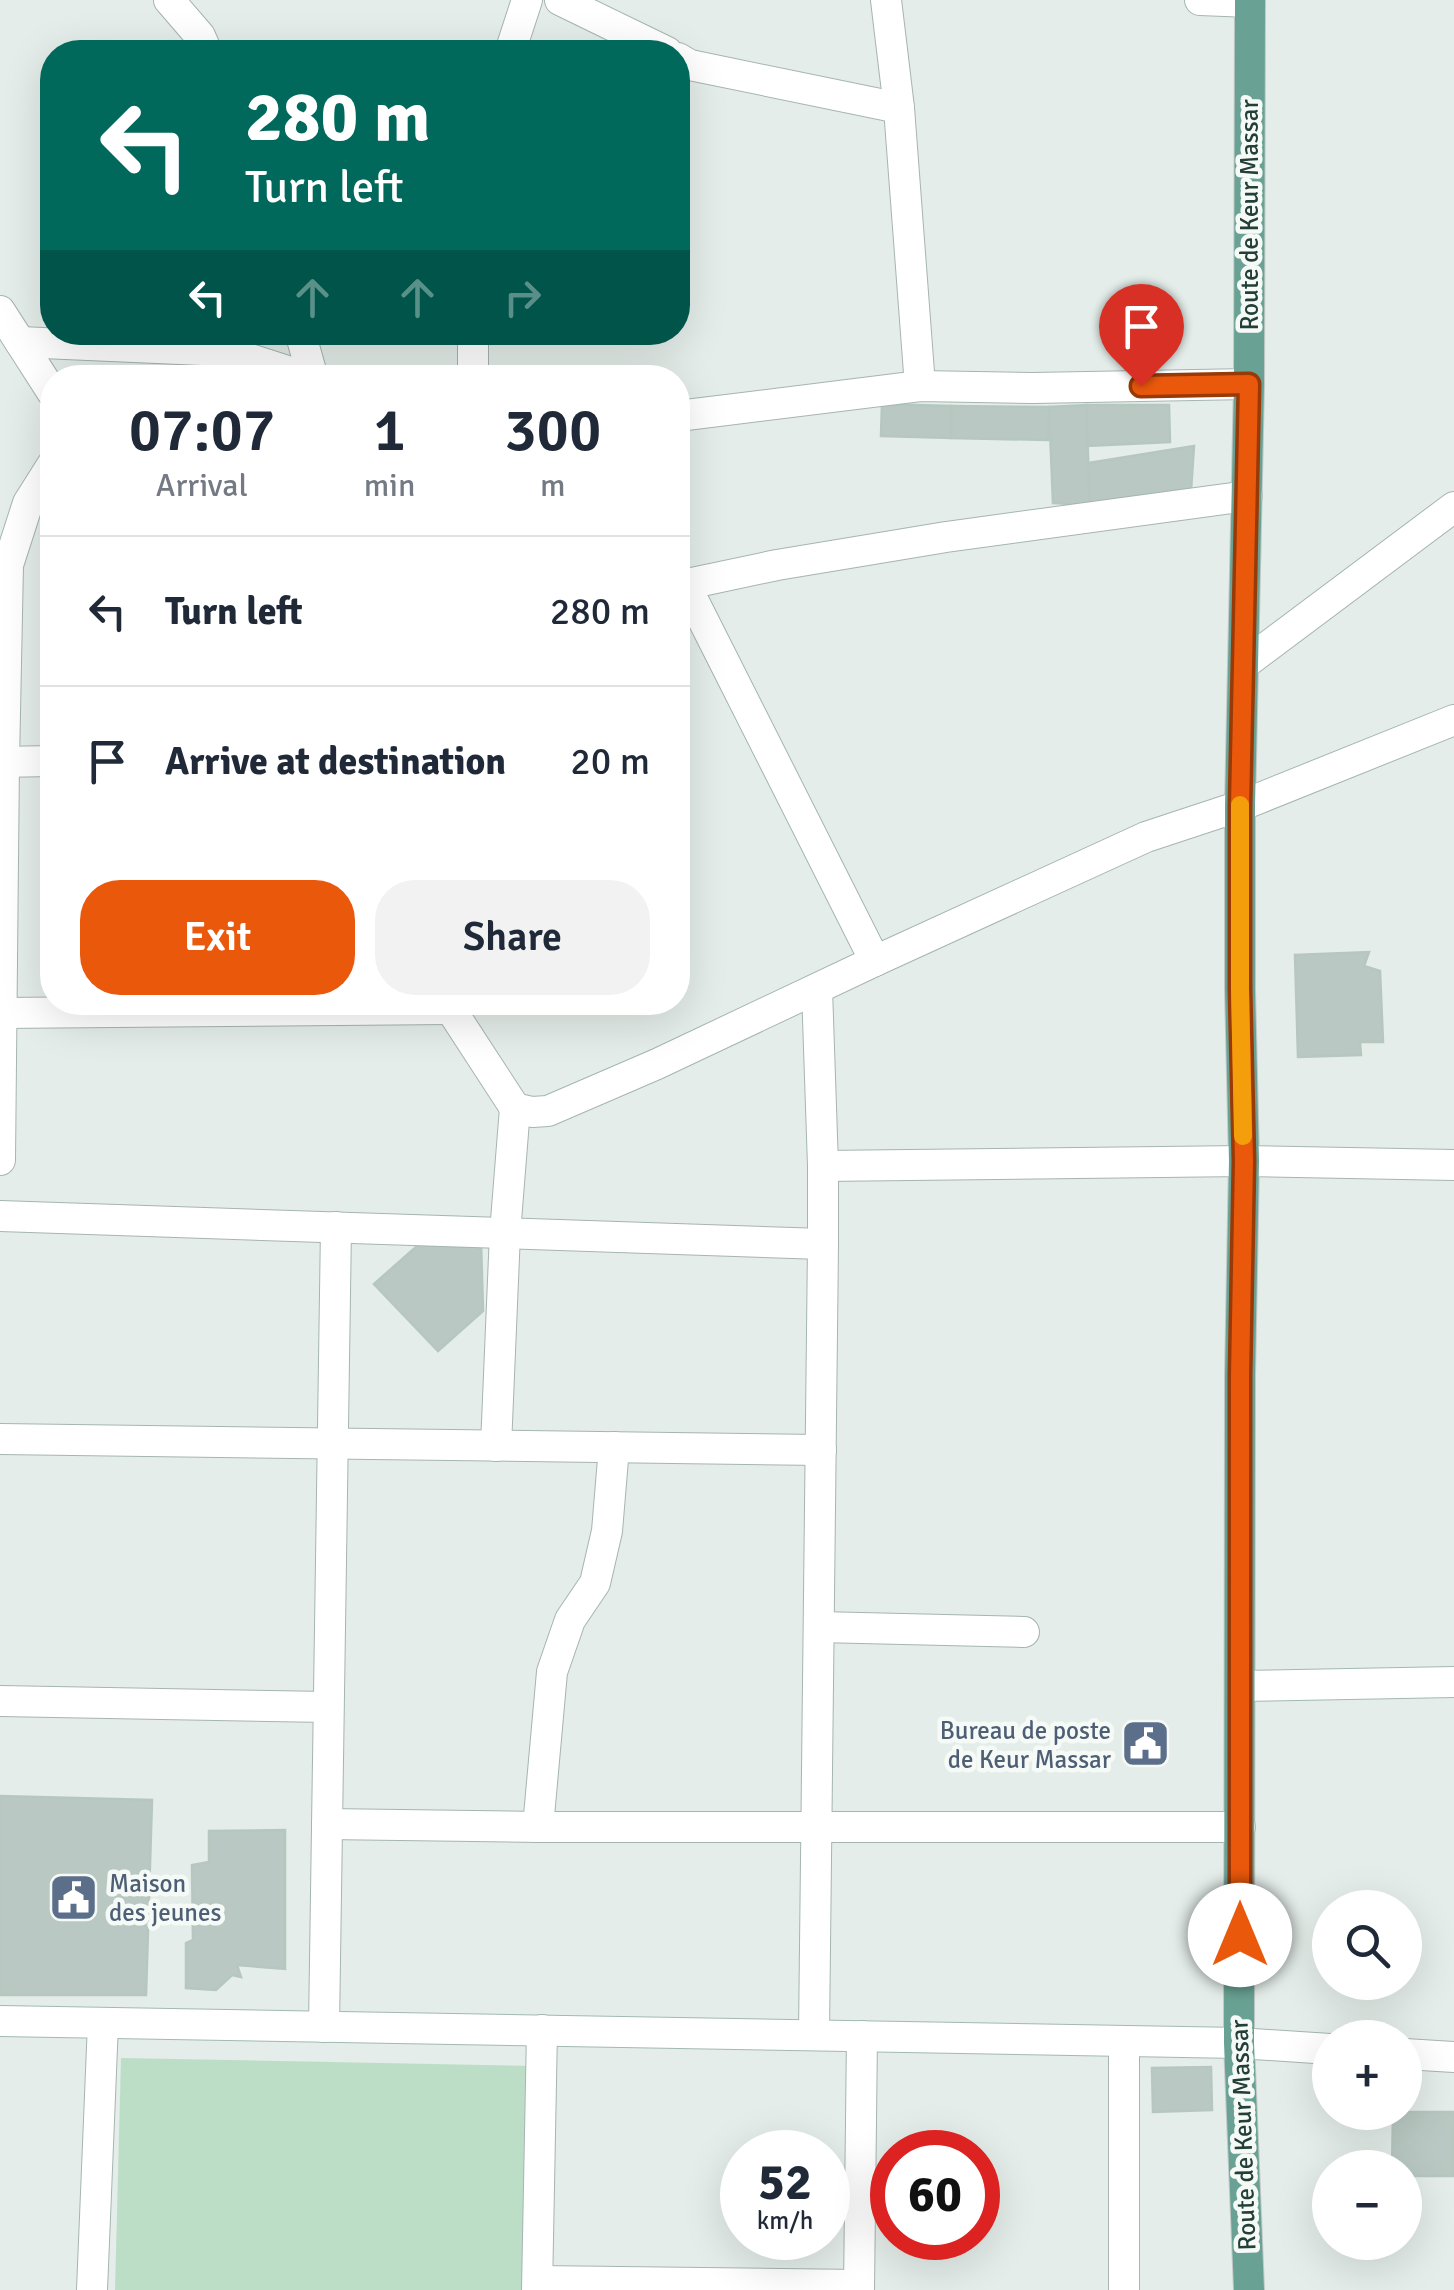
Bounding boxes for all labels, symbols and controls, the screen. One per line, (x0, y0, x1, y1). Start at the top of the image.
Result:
text: 280 m (245, 74, 430, 160)
icon: left (80, 80, 210, 210)
street label: Route de Keur Massar (1234, 99, 1265, 331)
text: Turn left (245, 160, 404, 215)
icon: left (180, 270, 235, 325)
icon: ahead (285, 270, 340, 325)
icon: ahead (390, 270, 445, 325)
icon: right (495, 270, 550, 325)
pin (1099, 284, 1184, 387)
icon: arrive (1114, 299, 1169, 354)
text: 07:07 (129, 394, 275, 468)
text: 1 (373, 394, 406, 468)
text: 300 (504, 394, 601, 468)
text: Arrival (156, 466, 248, 505)
text: min (364, 466, 415, 505)
text: m (540, 466, 566, 505)
icon: left (80, 584, 135, 639)
text: Turn left (165, 588, 303, 635)
text: 280 m (550, 588, 650, 635)
icon: arrive (80, 734, 135, 789)
text: Arrive at destination (165, 738, 506, 785)
text: 20 m (570, 738, 650, 785)
button: Exit (80, 880, 355, 995)
button: Share (375, 880, 650, 995)
place label: Bureau de poste de Keur Massar (940, 1715, 1112, 1775)
public building icon: Bureau de poste de Keur Massar (1120, 1718, 1172, 1770)
place label: Maison des jeunes (109, 1868, 221, 1928)
public building icon: Maison des jeunes (48, 1871, 100, 1923)
position arrow (1188, 1883, 1292, 1987)
map controls (1312, 1890, 1422, 2260)
button: search (1312, 1890, 1422, 2000)
street label: Route de Keur Massar (1223, 2018, 1263, 2251)
button: + (1312, 2020, 1422, 2130)
speed limit sign: 60 (870, 2130, 1000, 2260)
button: − (1312, 2150, 1422, 2260)
text: 52 (758, 2152, 812, 2214)
text: km/h (757, 2205, 813, 2236)

